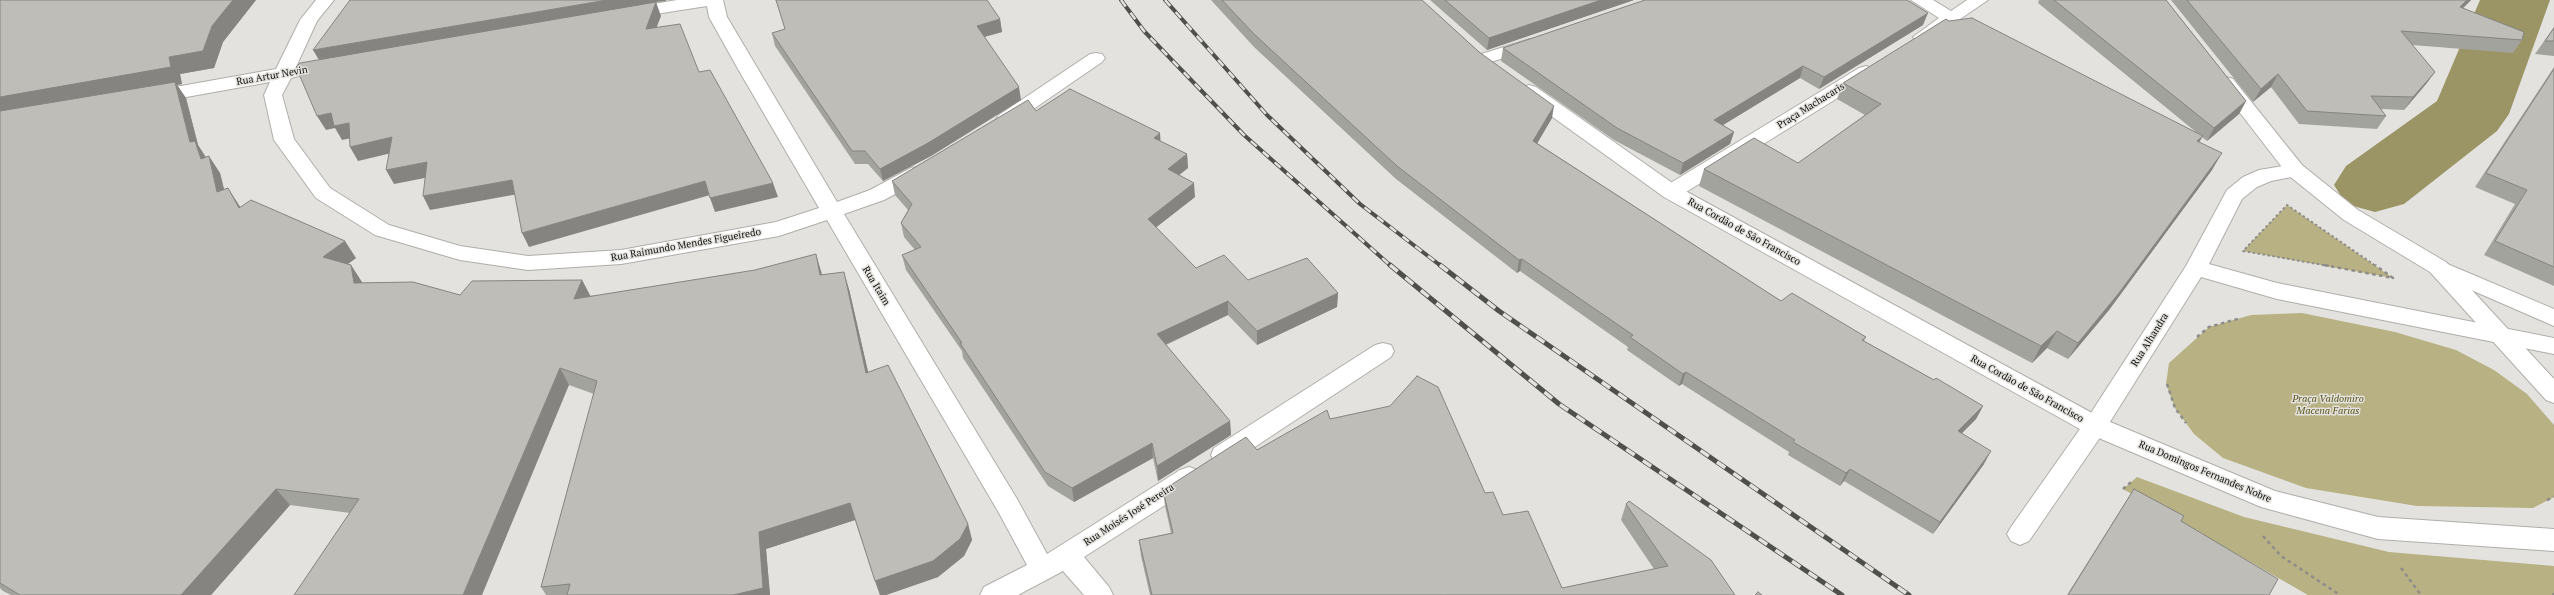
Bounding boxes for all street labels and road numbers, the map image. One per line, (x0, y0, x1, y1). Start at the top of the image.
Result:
street label: Rua Artur Nevin (235, 64, 309, 88)
street label: Praça Machacaris (1775, 80, 1847, 132)
street label: Rua Cordão de São Francisco (1685, 196, 1803, 268)
street label: Rua Raimundo Mendes Figueiredo (610, 226, 762, 264)
street label: Rua Itaim (860, 264, 892, 308)
street label: Rua Alhandra (2129, 311, 2171, 369)
street label: Rua Cordão de São Francisco (1968, 353, 2086, 425)
street label: Rua Domingos Fernandes Nobre (2137, 439, 2273, 505)
street label: Rua Moisés José Pereira (1082, 481, 1176, 549)

